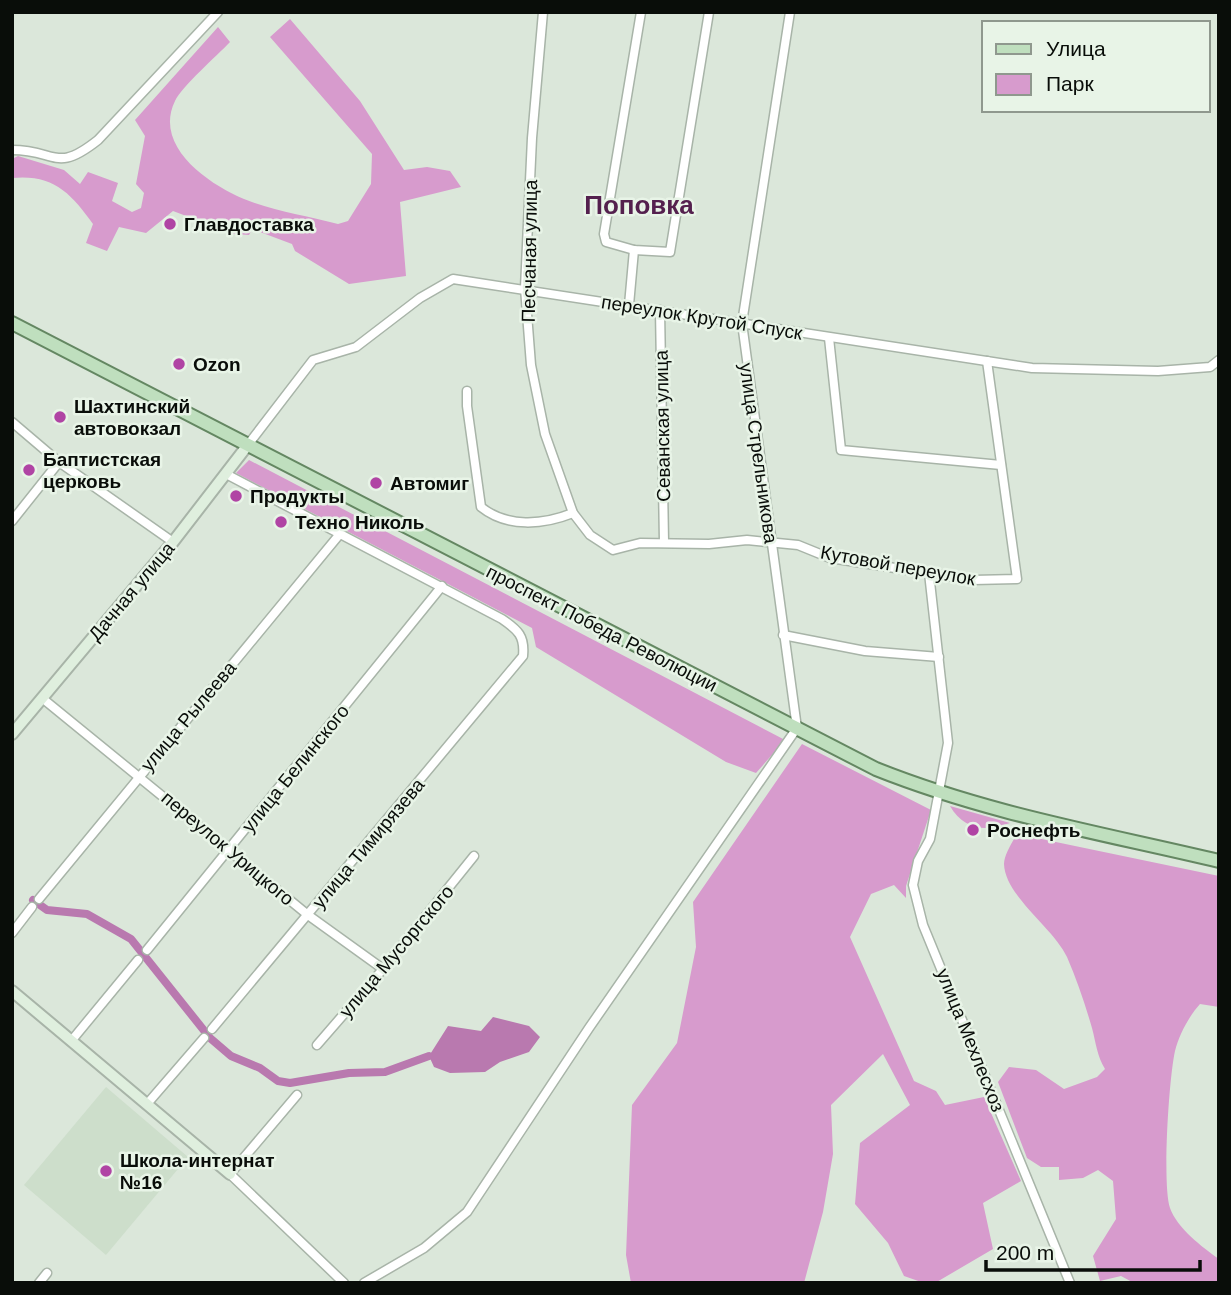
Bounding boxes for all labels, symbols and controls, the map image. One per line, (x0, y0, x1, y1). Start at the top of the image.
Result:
legend (982, 21, 1210, 112)
text: Улица (1046, 37, 1106, 60)
text: Парк (1046, 72, 1094, 95)
street label: Песчаная улица (518, 179, 541, 323)
district label: Поповка (584, 190, 694, 220)
place label: Главдоставка (184, 214, 314, 235)
marker: Главдоставка (162, 216, 178, 232)
street label: переулок Крутой Спуск (600, 291, 805, 344)
street label: Севанская улица (651, 349, 674, 502)
place label: Ozon (193, 354, 241, 375)
marker: Ozon (171, 356, 187, 372)
street label: улица Стрельникова (735, 361, 782, 545)
place label: Шахтинский автовокзал (74, 396, 190, 439)
marker: Шахтинский автовокзал (52, 409, 68, 425)
place label: Баптистская церковь (43, 449, 161, 492)
marker: Баптистская церковь (21, 462, 37, 478)
place label: Автомиг (390, 473, 469, 494)
marker: Автомиг (368, 475, 384, 491)
place label: Продукты (250, 486, 345, 507)
marker: Продукты (228, 488, 244, 504)
place label: Техно Николь (295, 512, 424, 533)
marker: Техно Николь (273, 514, 289, 530)
street label: Дачная улица (84, 538, 179, 645)
street label: Кутовой переулок (819, 542, 978, 590)
street label: проспект Победа Революции (483, 561, 721, 696)
street label: улица Рылеева (136, 657, 241, 775)
street label: улица Белинского (238, 700, 353, 836)
street label: улица Тимирязева (308, 774, 429, 912)
street label: переулок Урицкого (157, 787, 298, 910)
place label: Роснефть (987, 820, 1081, 841)
marker: Роснефть (965, 822, 981, 838)
street label: улица Мусоргского (335, 881, 458, 1022)
street label: улица Мехлесхоз (932, 965, 1009, 1115)
place label: Школа-интернат №16 (120, 1150, 274, 1193)
marker: Школа-интернат №16 (98, 1163, 114, 1179)
scale bar (986, 1228, 1200, 1272)
text: 200 m (996, 1241, 1054, 1264)

